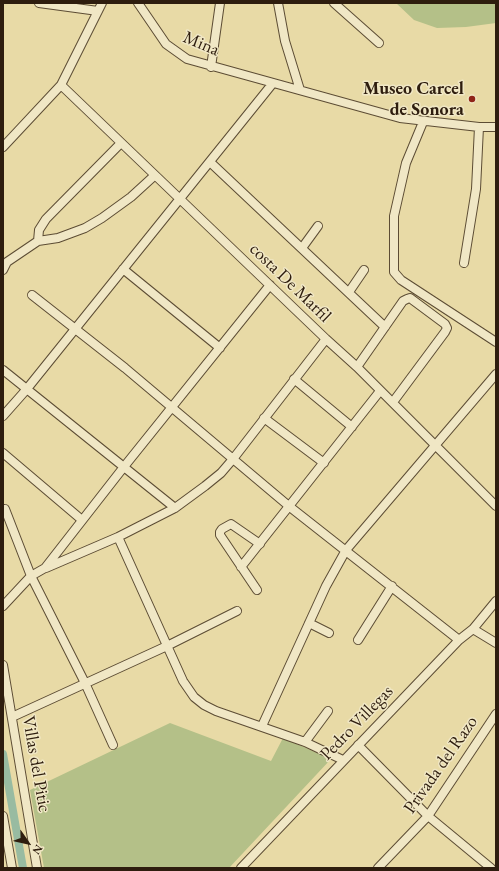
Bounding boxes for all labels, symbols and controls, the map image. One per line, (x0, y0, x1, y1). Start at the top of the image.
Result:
street label: Mina (180, 27, 222, 61)
place label: Museo Carcel de Sonora (363, 78, 464, 120)
marker: Museo Carcel de Sonora (467, 94, 477, 104)
street label: costa De Marfil (245, 239, 335, 327)
street label: Pedro Villegas (316, 681, 398, 765)
street label: Privada del Razo (399, 712, 483, 818)
street label: Villas del Pitic (17, 714, 55, 814)
north arrow (8, 823, 48, 863)
text: N (30, 842, 46, 857)

